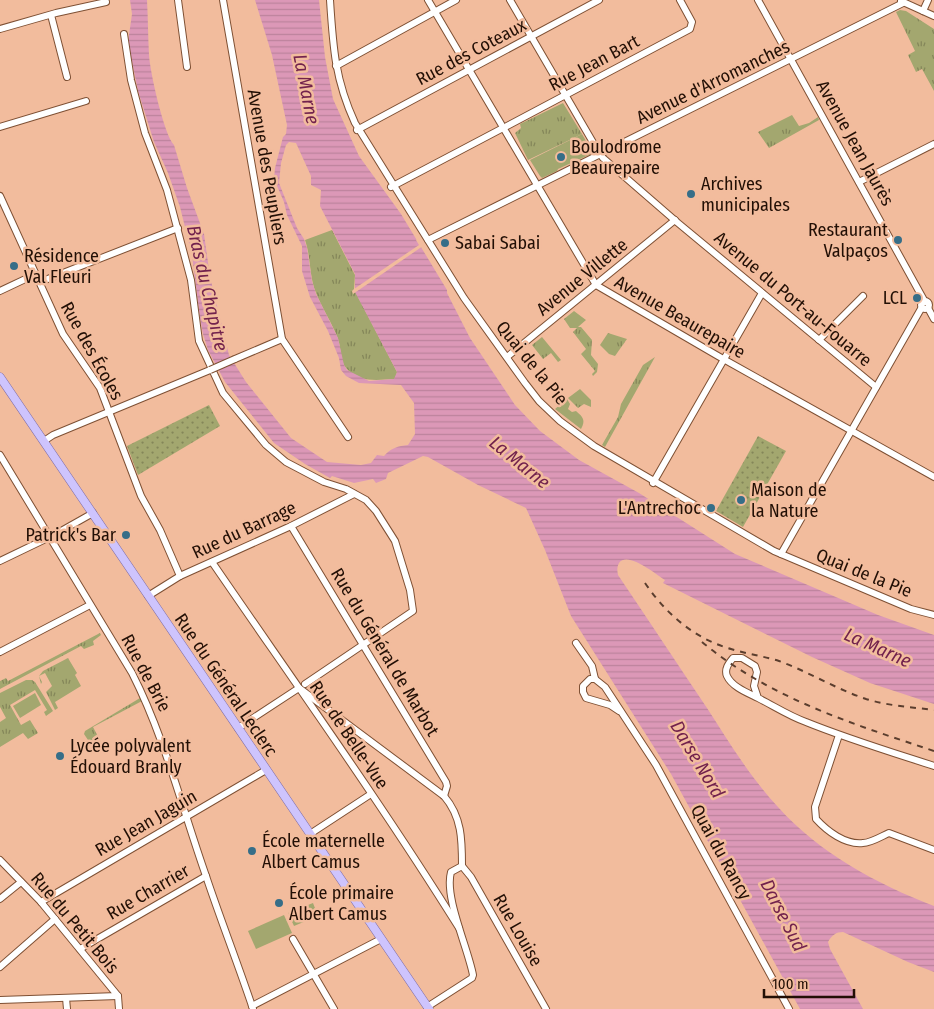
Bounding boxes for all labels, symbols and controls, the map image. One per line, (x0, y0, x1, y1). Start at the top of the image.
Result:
street label: Rue des Coteaux (412, 14, 530, 90)
street label: Rue Jean Bart (545, 30, 643, 96)
street label: Avenue d'Arromanches (633, 35, 794, 129)
water label: La Marne (288, 52, 325, 126)
street label: Avenue Jean Jaurès (811, 76, 899, 210)
street label: Avenue des Peupliers (242, 88, 292, 247)
place label: Boulodrome Beaurepaire (571, 136, 662, 179)
marker: Boulodrome Beaurepaire (555, 151, 567, 163)
place label: Archives municipales (701, 173, 790, 216)
marker: Archives municipales (685, 188, 697, 200)
place label: Restaurant Valpaços (808, 219, 888, 262)
water label: Bras du Chapitre (182, 223, 233, 353)
street label: Avenue du Port-au-Fouarre (710, 227, 876, 371)
place label: Sabai Sabai (455, 232, 540, 254)
street label: Avenue Villette (532, 234, 632, 320)
marker: Restaurant Valpaços (892, 234, 904, 246)
marker: Sabai Sabai (439, 237, 451, 249)
place label: Résidence Val Fleuri (24, 245, 99, 288)
marker: Résidence Val Fleuri (8, 260, 20, 272)
street label: Avenue Beaurepaire (611, 271, 749, 363)
place label: LCL (883, 287, 907, 309)
marker: LCL (911, 292, 923, 304)
street label: Rue des Écoles (56, 298, 129, 404)
street label: Quai de la Pie (491, 317, 573, 409)
water label: La Marne (485, 431, 554, 494)
place label: Maison de la Nature (751, 479, 827, 522)
marker: Maison de la Nature (735, 494, 747, 506)
street label: Rue du Barrage (189, 496, 300, 564)
place label: L'Antrechoc (618, 497, 701, 519)
marker: L'Antrechoc (705, 502, 717, 514)
place label: Patrick's Bar (26, 524, 117, 546)
marker: Patrick's Bar (120, 529, 132, 541)
street label: Quai de la Pie (813, 544, 915, 602)
street label: Rue du Général de Marbot (326, 564, 444, 740)
street label: Rue du Général Leclerc (170, 609, 282, 761)
water label: La Marne (841, 623, 915, 672)
street label: Rue de Brie (116, 630, 176, 716)
street label: Rue de Belle-Vue (305, 677, 393, 793)
water label: Darse Nord (665, 716, 730, 802)
place label: Lycée polyvalent Édouard Branly (70, 735, 191, 778)
marker: Lycée polyvalent Édouard Branly (54, 750, 66, 762)
street label: Rue Jean Jaguin (91, 785, 201, 861)
street label: Quai du Rancy (686, 801, 756, 903)
place label: École maternelle Albert Camus (262, 829, 385, 873)
marker: École maternelle Albert Camus (246, 845, 258, 857)
street label: Rue Charrier (103, 859, 194, 924)
street label: Rue du Petit Bois (26, 868, 124, 978)
water label: Darse Sud (756, 875, 811, 955)
place label: École primaire Albert Camus (289, 881, 394, 925)
street label: Rue Louise (488, 890, 548, 970)
marker: École primaire Albert Camus (273, 897, 285, 909)
scale bar (764, 966, 854, 998)
text: 100 m (772, 975, 809, 993)

